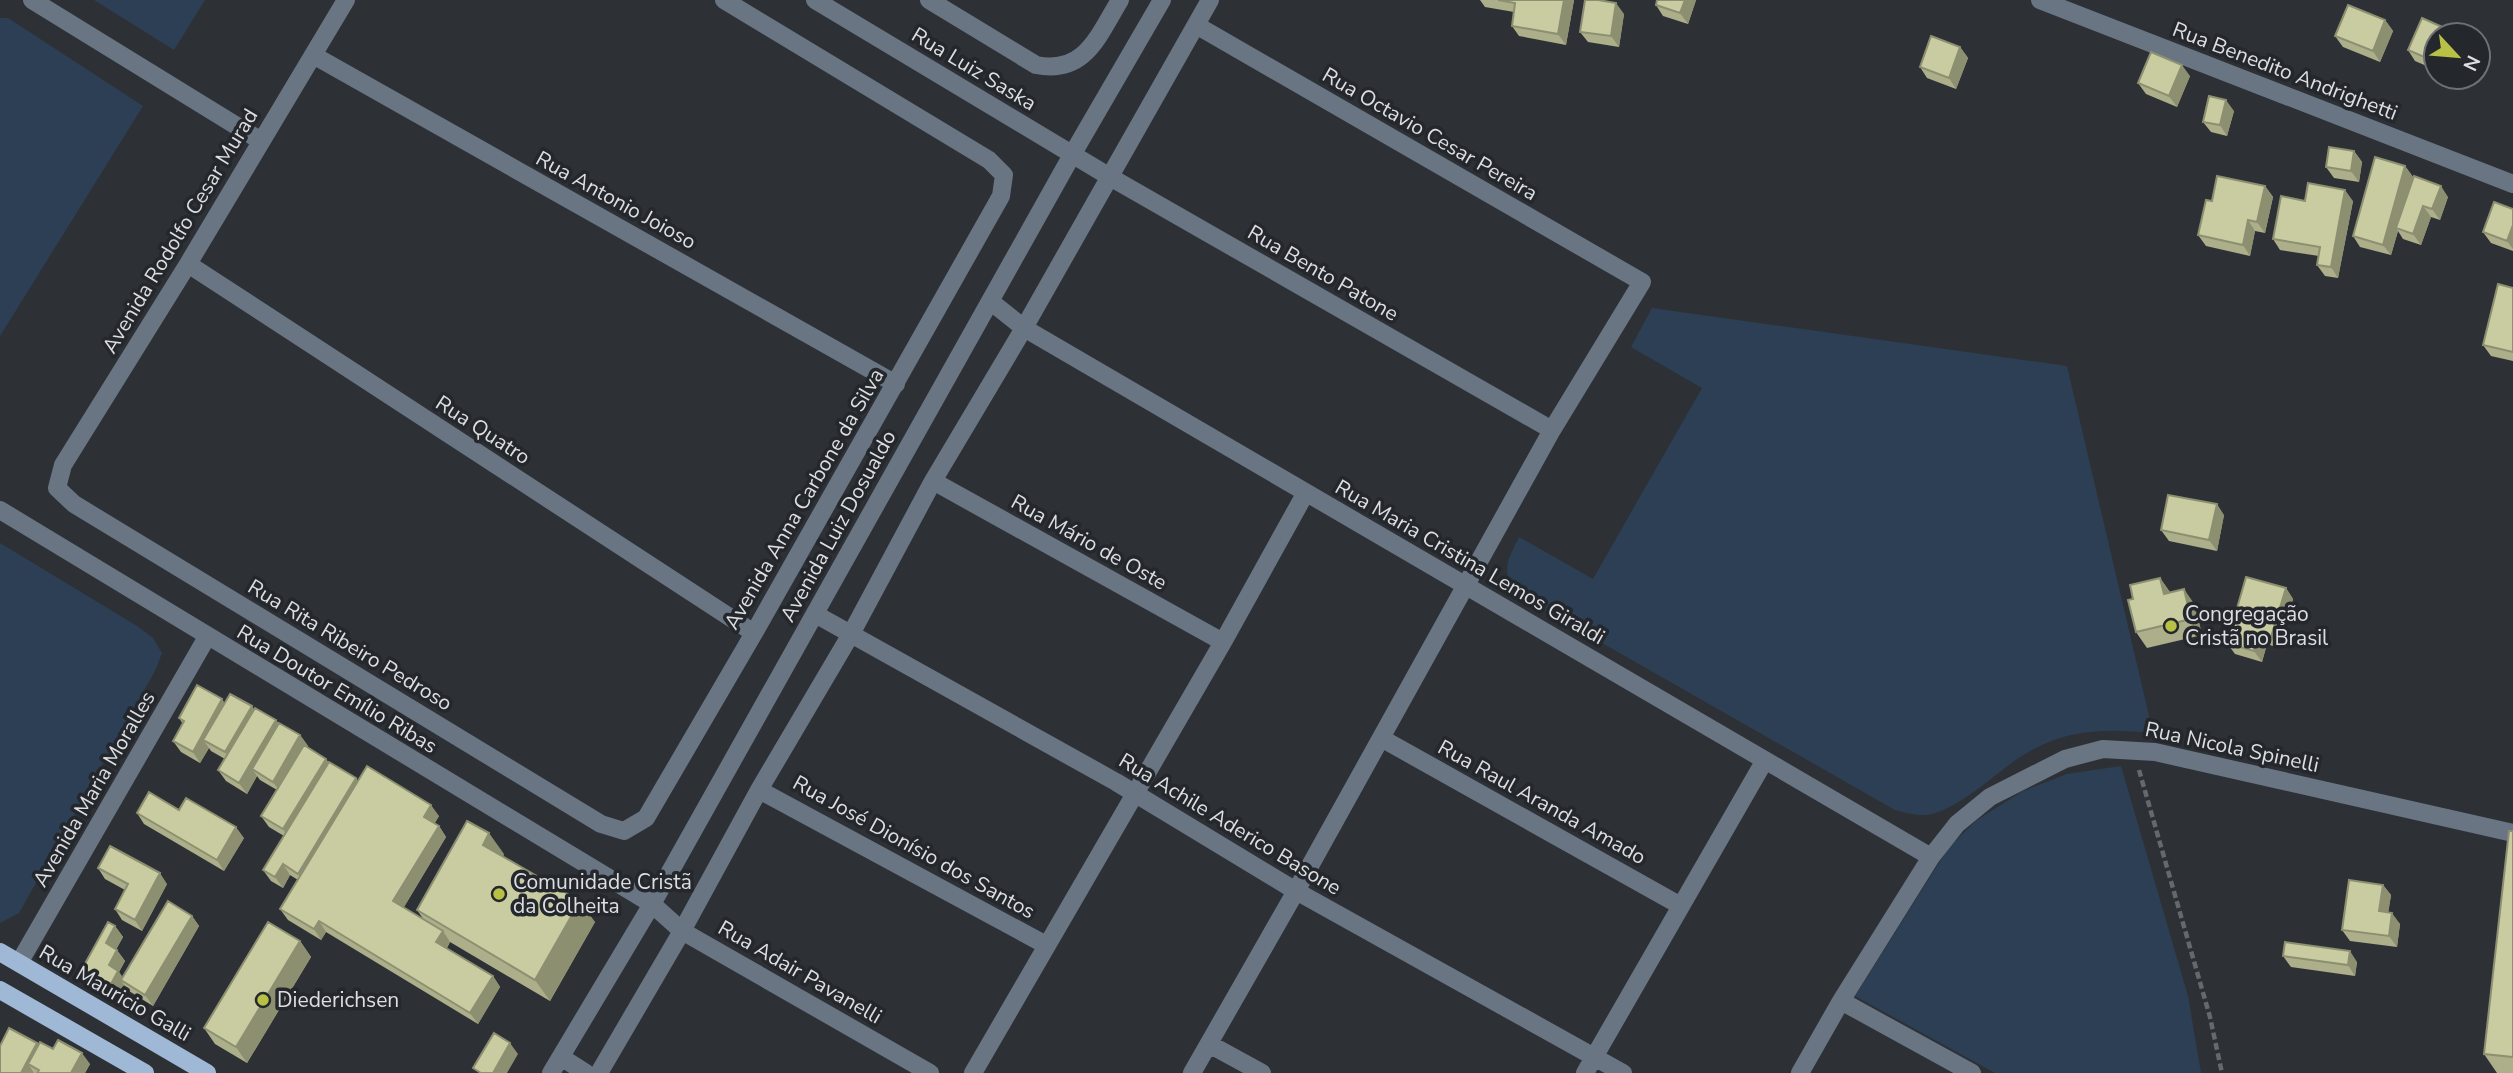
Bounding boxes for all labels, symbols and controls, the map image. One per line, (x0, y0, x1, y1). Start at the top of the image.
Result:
street label: Rua Benedito Andrighetti (2169, 15, 2401, 127)
street label: Rua Luiz Saska (906, 21, 1042, 117)
north arrow (2422, 21, 2492, 91)
text: N (2457, 51, 2486, 75)
street label: Rua Octavio Cesar Pereira (1317, 61, 1543, 207)
street label: Avenida Rodolfo Cesar Murad (96, 104, 264, 358)
street label: Rua Antonio Joioso (531, 144, 701, 256)
street label: Rua Bento Patone (1242, 218, 1404, 328)
street label: Avenida Anna Carbone da Silva (718, 363, 890, 635)
street label: Rua Quatro (430, 389, 536, 471)
street label: Avenida Luiz Dosualdo (774, 425, 902, 627)
street label: Rua Maria Cristina Lemos Giraldi (1330, 473, 1610, 651)
street label: Rua Mário de Oste (1006, 488, 1172, 596)
street label: Rua Rita Ribeiro Pedroso (243, 573, 457, 717)
place label: Congregação Cristã no Brasil (2185, 600, 2329, 652)
street label: Rua Doutor Emílio Ribas (232, 618, 442, 760)
marker: Congregação Cristã no Brasil (2163, 618, 2179, 634)
street label: Avenida Maria Moralles (26, 686, 162, 892)
street label: Rua Nicola Spinelli (2142, 715, 2322, 779)
street label: Rua Raul Aranda Amado (1433, 733, 1651, 871)
street label: Rua Achile Aderico Basone (1114, 746, 1346, 902)
street label: Rua José Dionísio dos Santos (788, 769, 1040, 925)
place label: Comunidade Cristã da Colheita (513, 868, 692, 920)
marker: Comunidade Cristã da Colheita (491, 886, 507, 902)
street label: Rua Adair Pavanelli (713, 914, 887, 1030)
street label: Rua Mauricio Galli (34, 938, 196, 1048)
place label: Diederichsen (277, 986, 399, 1014)
marker: Diederichsen (255, 992, 271, 1008)

